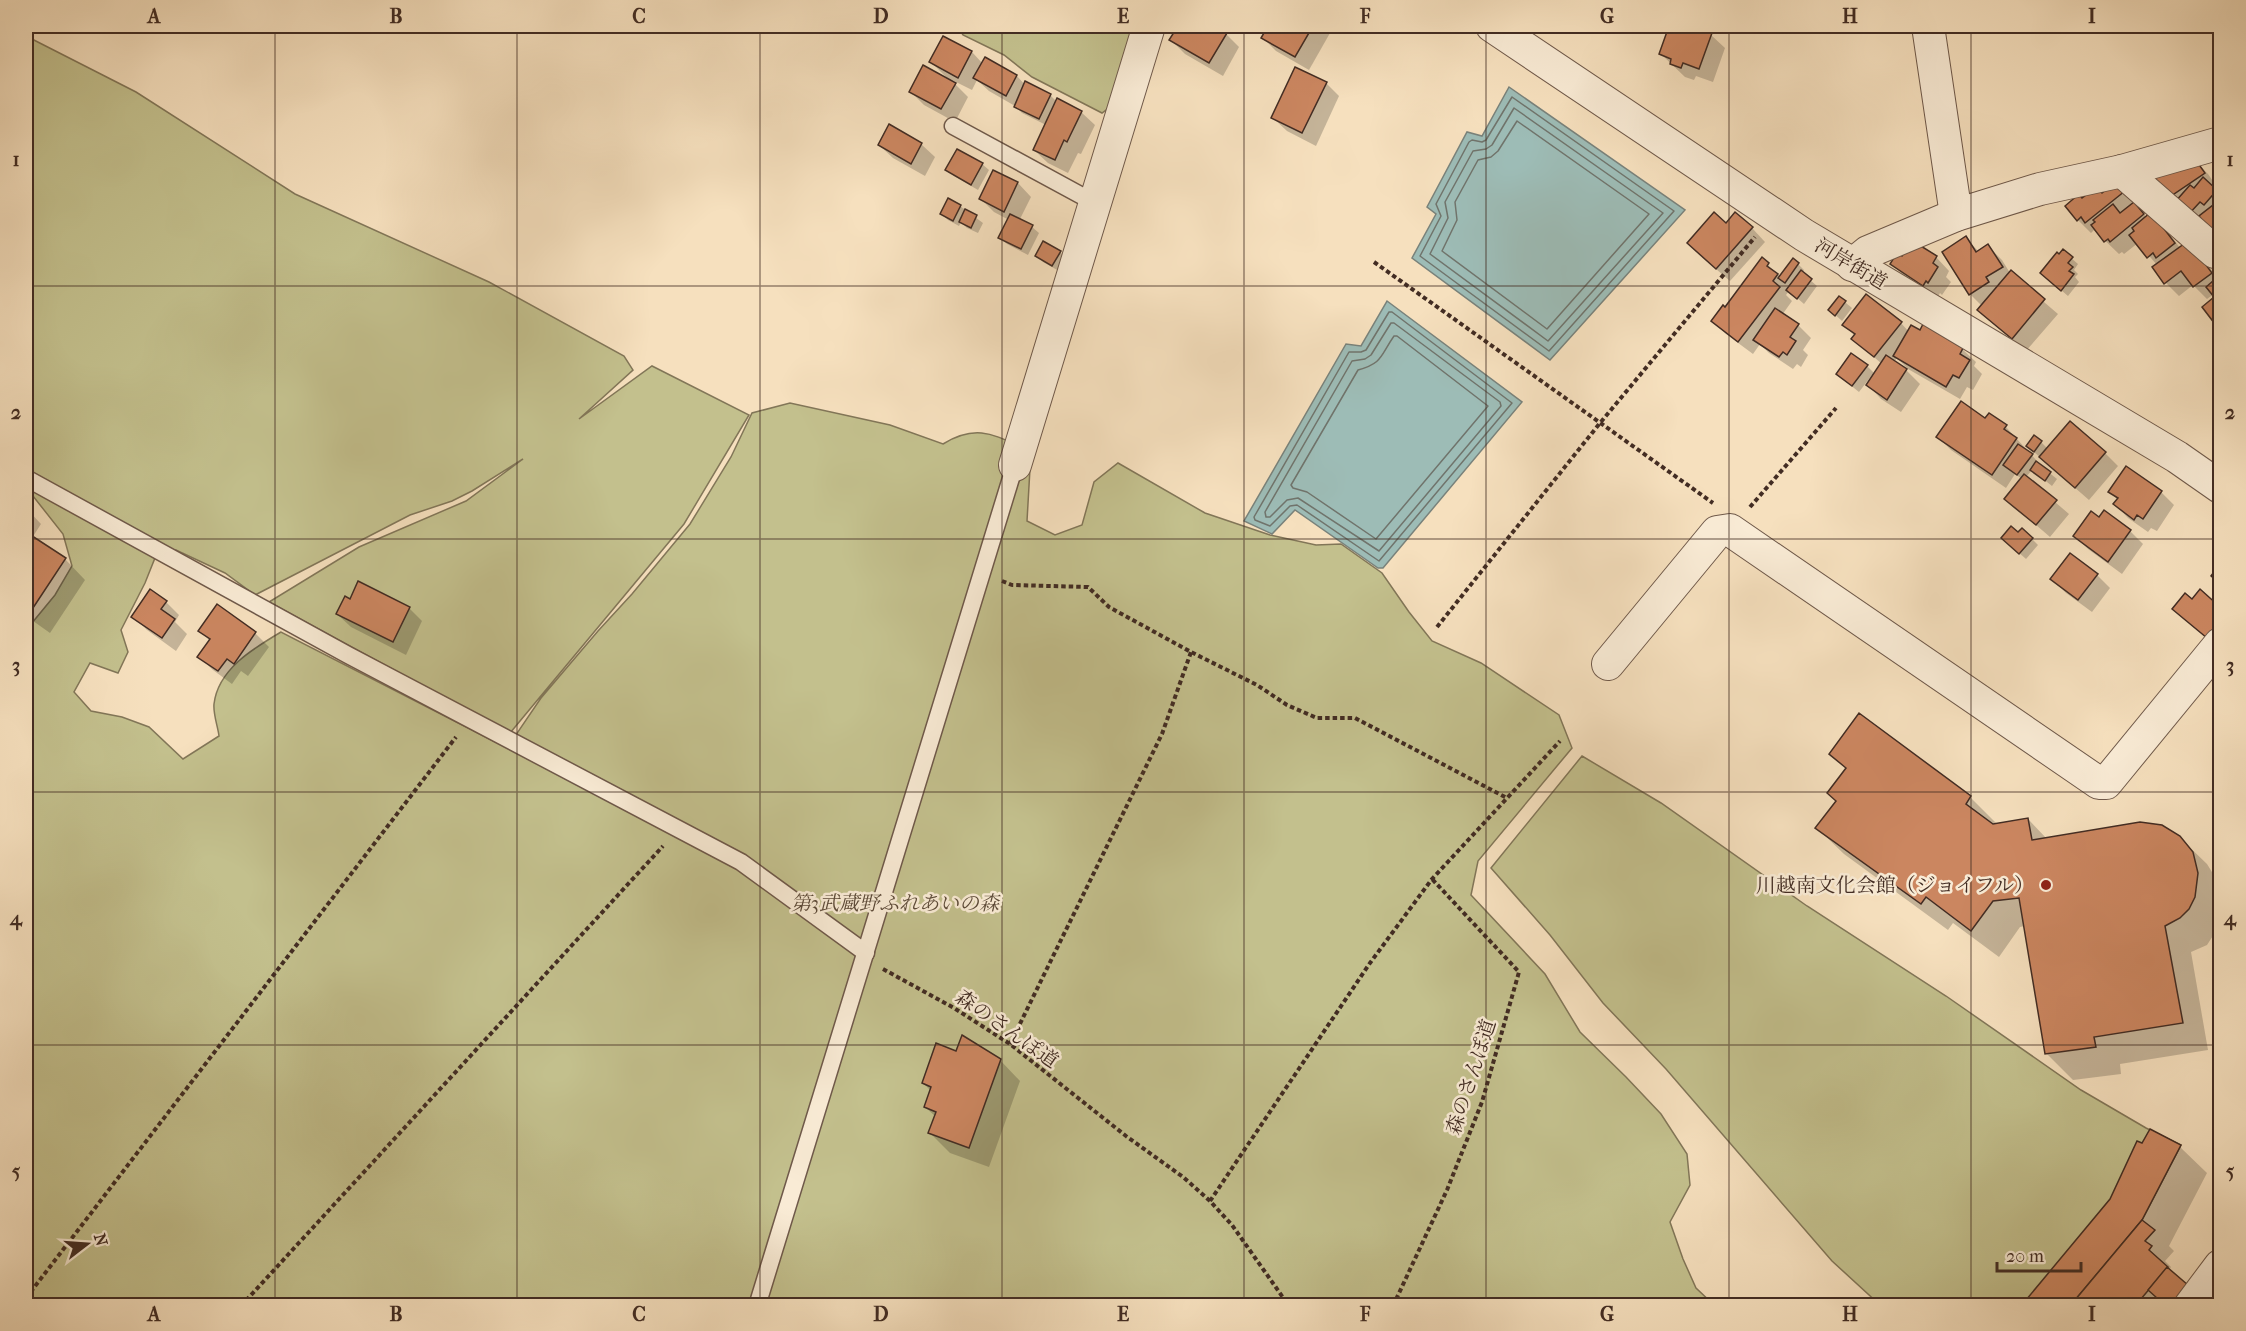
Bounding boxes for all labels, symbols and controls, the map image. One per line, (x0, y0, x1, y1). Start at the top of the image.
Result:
text: A (146, 5, 162, 28)
text: B (389, 5, 403, 28)
text: C (632, 5, 646, 28)
text: D (873, 5, 889, 28)
text: E (1117, 5, 1129, 28)
text: F (1359, 5, 1371, 28)
text: G (1600, 5, 1614, 28)
text: H (1842, 5, 1858, 28)
text: I (2088, 5, 2096, 28)
text: 1 (12, 148, 20, 171)
text: 1 (2226, 148, 2234, 171)
street label: 河岸街道 (1811, 234, 1891, 294)
text: 2 (11, 401, 21, 424)
text: 2 (2225, 401, 2235, 424)
text: 3 (12, 654, 20, 677)
text: 3 (2226, 654, 2234, 677)
place label: 川越南文化会館（ジョイフル） (1756, 874, 2034, 897)
marker: 川越南文化会館（ジョイフル） (2039, 878, 2053, 892)
park label: 第3武蔵野ふれあいの森 (791, 892, 1001, 915)
text: 4 (9, 907, 23, 931)
text: 4 (2223, 907, 2237, 931)
street label: 森のさんぽ道 (951, 985, 1063, 1073)
street label: 森のさんぽ道 (1442, 1016, 1500, 1138)
text: 5 (12, 1160, 21, 1183)
text: 5 (2226, 1160, 2235, 1183)
north arrow (57, 1214, 117, 1274)
text: N (90, 1231, 112, 1249)
scale bar (1997, 1235, 2081, 1273)
text: 20 m (2006, 1246, 2044, 1267)
text: A (146, 1303, 162, 1326)
text: B (389, 1303, 403, 1326)
text: C (632, 1303, 646, 1326)
text: D (873, 1303, 889, 1326)
text: E (1117, 1303, 1129, 1326)
text: F (1359, 1303, 1371, 1326)
text: G (1600, 1303, 1614, 1326)
text: H (1842, 1303, 1858, 1326)
text: I (2088, 1303, 2096, 1326)

